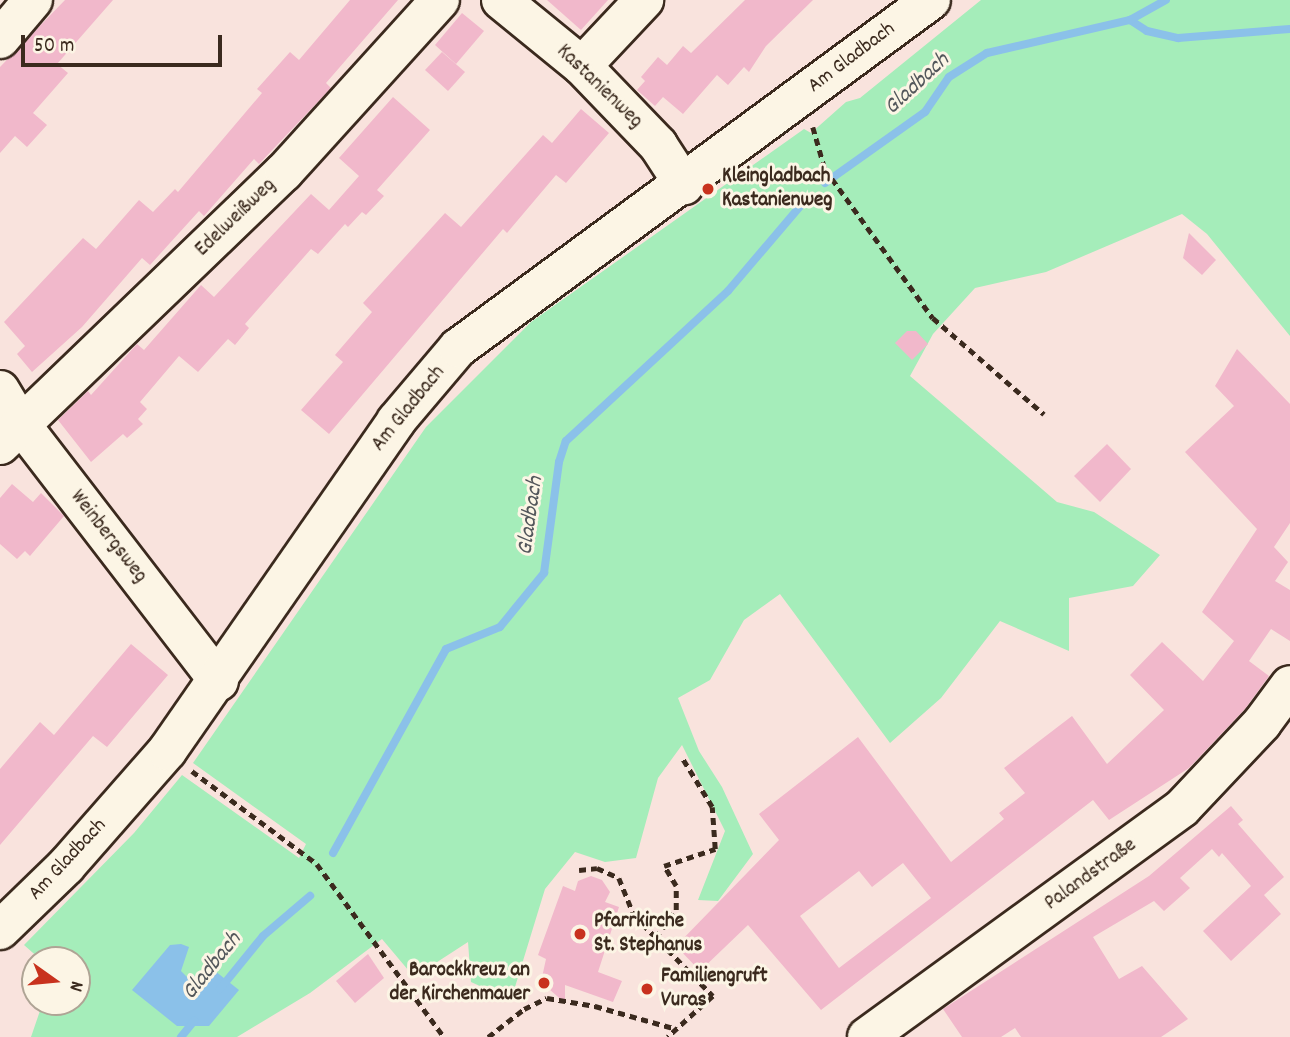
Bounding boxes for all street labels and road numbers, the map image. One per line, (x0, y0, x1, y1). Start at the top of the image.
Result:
street label: Am Gladbach (803, 17, 901, 99)
street label: Kastanienweg (551, 40, 647, 134)
street label: Edelweißweg (191, 173, 281, 263)
street label: Am Gladbach (367, 361, 451, 457)
street label: Weinbergsweg (64, 486, 152, 588)
street label: Am Gladbach (24, 814, 112, 906)
street label: Palandstraße (1040, 833, 1142, 917)

